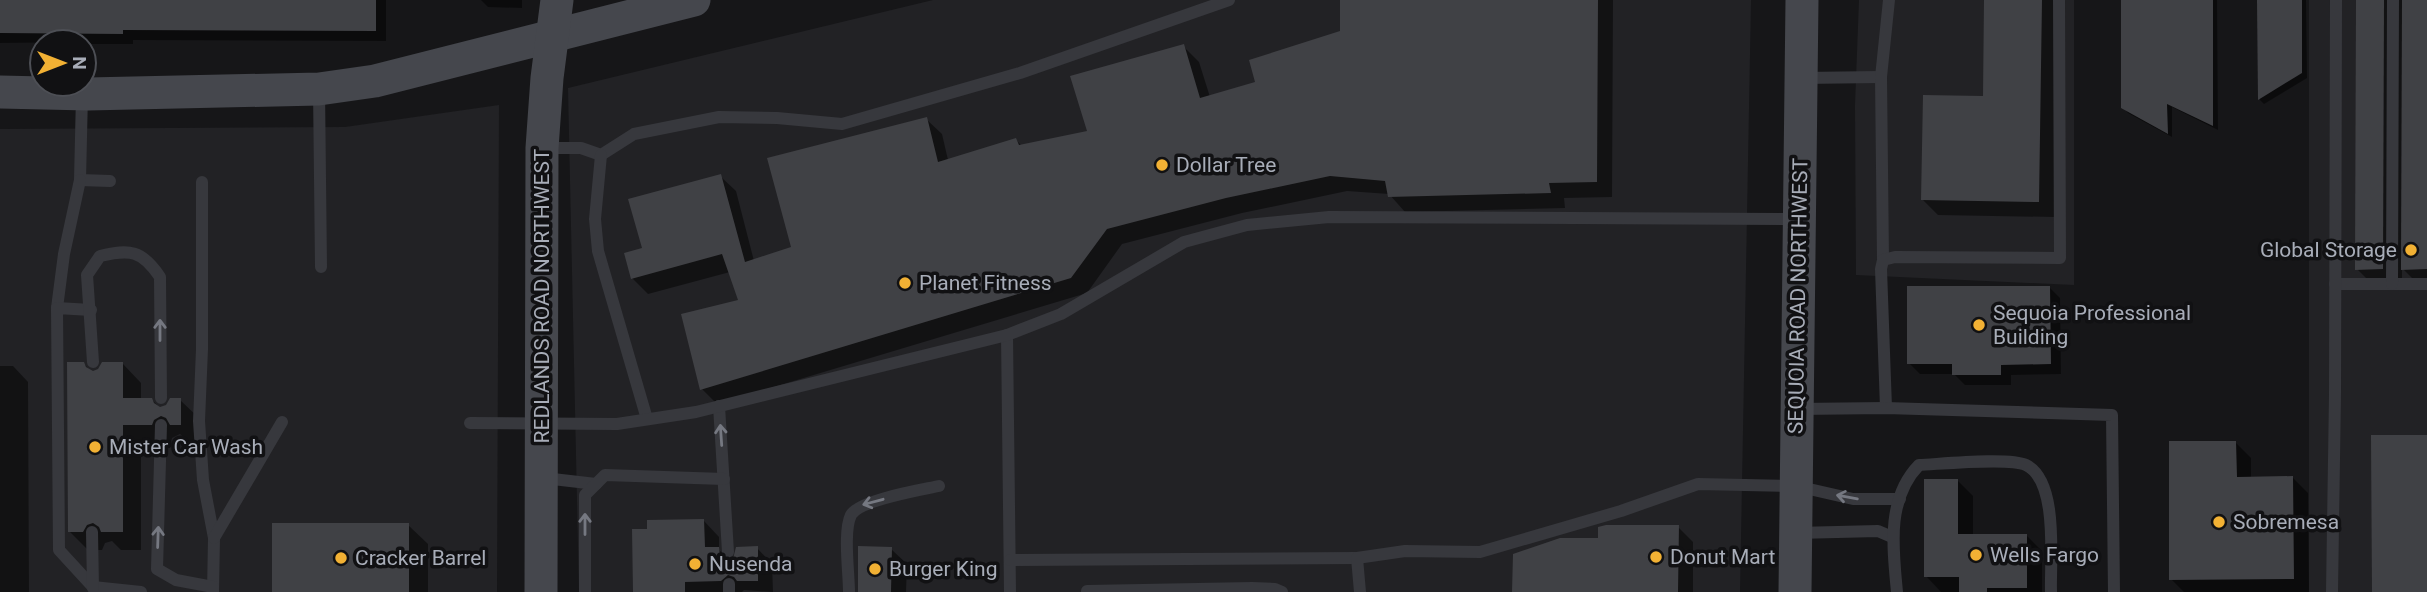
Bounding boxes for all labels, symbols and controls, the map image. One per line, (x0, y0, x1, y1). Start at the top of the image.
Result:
north arrow (28, 28, 98, 98)
text: N (68, 56, 91, 70)
street label: REDLANDS ROAD NORTHWEST (530, 148, 554, 443)
place label: Dollar Tree (1176, 153, 1276, 177)
marker: Dollar Tree (1154, 157, 1170, 173)
street label: SEQUOIA ROAD NORTHWEST (1784, 157, 1812, 434)
place label: Global Storage (2260, 238, 2397, 262)
marker: Global Storage (2403, 242, 2419, 258)
place label: Planet Fitness (919, 271, 1052, 295)
marker: Planet Fitness (897, 275, 913, 291)
place label: Sequoia Professional Building (1993, 301, 2191, 349)
marker: Sequoia Professional Building (1971, 317, 1987, 333)
one-way arrow (153, 318, 167, 341)
one-way arrow (714, 424, 727, 446)
place label: Mister Car Wash (109, 435, 263, 459)
marker: Mister Car Wash (87, 439, 103, 455)
one-way arrow (1836, 490, 1859, 503)
one-way arrow (862, 497, 884, 510)
place label: Sobremesa (2233, 510, 2339, 534)
one-way arrow (578, 513, 592, 536)
marker: Sobremesa (2211, 514, 2227, 530)
one-way arrow (151, 525, 164, 548)
place label: Wells Fargo (1990, 543, 2099, 567)
place label: Donut Mart (1670, 545, 1775, 569)
place label: Cracker Barrel (355, 546, 486, 570)
marker: Wells Fargo (1968, 547, 1984, 563)
marker: Donut Mart (1648, 549, 1664, 565)
marker: Cracker Barrel (333, 550, 349, 566)
place label: Nusenda (709, 552, 792, 576)
marker: Nusenda (687, 556, 703, 572)
place label: Burger King (889, 557, 998, 581)
marker: Burger King (867, 561, 883, 577)

